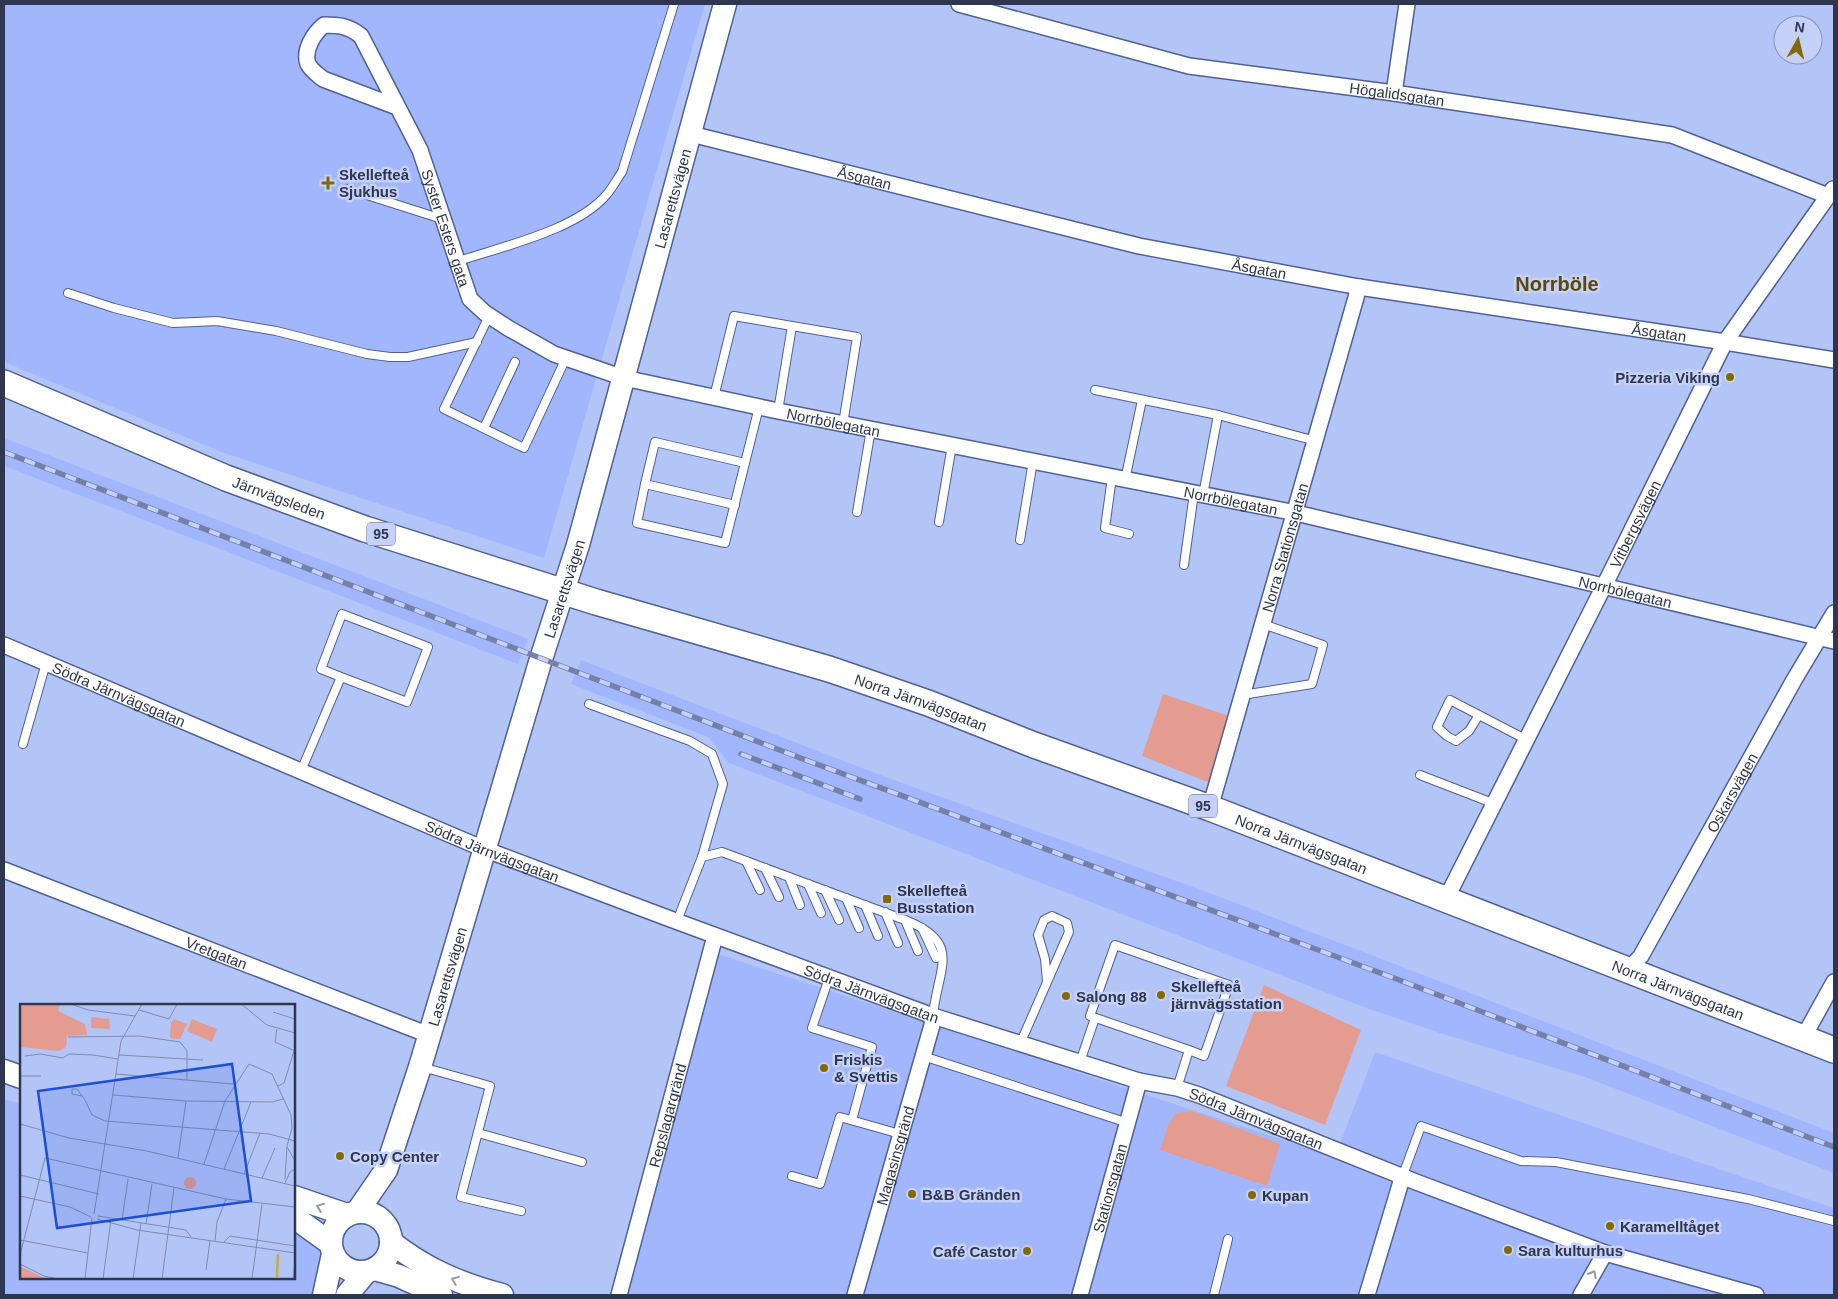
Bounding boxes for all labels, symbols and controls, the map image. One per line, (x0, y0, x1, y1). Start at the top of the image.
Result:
north arrow (1773, 15, 1823, 65)
text: N (1794, 18, 1806, 36)
street label: Högalidsgatan (1348, 79, 1446, 109)
street label: Lasarettsvägen (651, 147, 694, 250)
street label: Åsgatan (836, 162, 893, 192)
place label: Skellefteå Sjukhus (339, 166, 410, 200)
street label: Syster Esters gata (419, 167, 474, 289)
marker: Skellefteå Sjukhus (321, 176, 335, 190)
street label: Åsgatan (1231, 255, 1288, 282)
district label: Norrböle (1515, 273, 1599, 295)
street label: Åsgatan (1631, 320, 1688, 345)
place label: Pizzeria Viking (1615, 369, 1720, 386)
marker: Pizzeria Viking (1724, 371, 1736, 383)
street label: Norrbölegatan (785, 404, 882, 439)
street label: Järnvägsleden (230, 473, 328, 522)
street label: Vitbergsvägen (1606, 477, 1664, 570)
street label: Norra Stationsgatan (1258, 481, 1311, 614)
street label: Norrbölegatan (1183, 483, 1279, 518)
road number: 95 (367, 522, 395, 546)
street label: Lasarettsvägen (540, 538, 588, 640)
street label: Norrbölegatan (1577, 572, 1674, 611)
street label: Södra Järnvägsgatan (50, 658, 188, 730)
street label: Norra Järnvägsgatan (852, 670, 990, 734)
street label: Oskarsvägen (1703, 750, 1760, 835)
road number: 95 (1189, 794, 1217, 818)
street label: Norra Järnvägsgatan (1233, 810, 1370, 877)
street label: Södra Järnvägsgatan (423, 817, 562, 885)
place label: Skellefteå Busstation (897, 882, 975, 916)
marker: Skellefteå Busstation (881, 893, 893, 905)
street label: Lasarettsvägen (424, 925, 470, 1028)
street label: Vretgatan (183, 933, 250, 972)
street label: Norra Järnvägsgatan (1610, 956, 1747, 1023)
street label: Södra Järnvägsgatan (802, 961, 941, 1026)
place label: Skellefteå järnvägsstation (1170, 978, 1282, 1012)
place label: Salong 88 (1076, 988, 1147, 1005)
marker: Skellefteå järnvägsstation (1155, 989, 1167, 1001)
marker: Salong 88 (1060, 990, 1072, 1002)
inset map (20, 1004, 295, 1279)
place label: Friskis & Svettis (834, 1051, 898, 1085)
street label: Repslagargränd (645, 1062, 689, 1169)
marker: Friskis & Svettis (818, 1062, 830, 1074)
street label: Södra Järnvägsgatan (1187, 1084, 1326, 1152)
street label: Magasinsgränd (873, 1104, 917, 1207)
street label: Stationsgatan (1089, 1141, 1130, 1234)
place label: Copy Center (350, 1148, 439, 1165)
marker: Copy Center (334, 1150, 346, 1162)
place label: B&B Gränden (922, 1186, 1020, 1203)
place label: Kupan (1262, 1187, 1309, 1204)
marker: B&B Gränden (906, 1188, 918, 1200)
marker: Kupan (1246, 1189, 1258, 1201)
one-way arrow (316, 1203, 325, 1213)
place label: Karamelltåget (1620, 1218, 1719, 1235)
marker: Karamelltåget (1604, 1220, 1616, 1232)
place label: Sara kulturhus (1518, 1242, 1623, 1259)
place label: Café Castor (933, 1243, 1017, 1260)
marker: Sara kulturhus (1502, 1244, 1514, 1256)
marker: Café Castor (1021, 1245, 1033, 1257)
one-way arrow (1586, 1270, 1596, 1279)
one-way arrow (451, 1276, 460, 1287)

